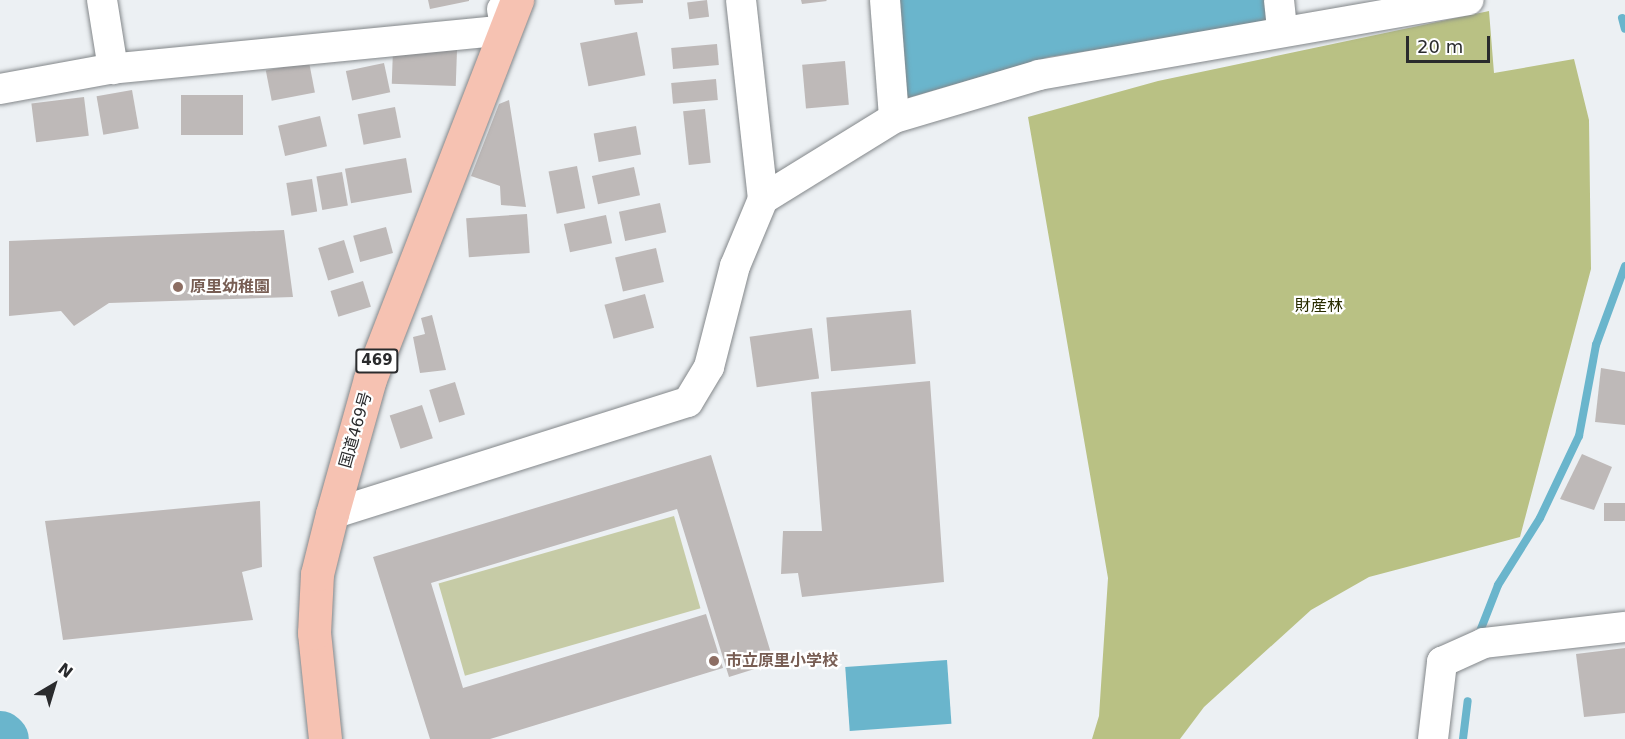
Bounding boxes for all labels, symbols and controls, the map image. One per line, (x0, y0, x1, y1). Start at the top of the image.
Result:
scale bar (1409, 24, 1493, 62)
text: 20 m (1417, 36, 1463, 57)
place label: 原里幼稚園 (190, 277, 270, 297)
marker: 原里幼稚園 (171, 280, 185, 294)
park label: 財産林 (1295, 296, 1343, 316)
road number: 469 (354, 349, 400, 373)
street label: 国道469号 (336, 390, 376, 470)
place label: 市立原里小学校 (726, 651, 838, 671)
marker: 市立原里小学校 (707, 654, 721, 668)
north arrow (24, 655, 84, 715)
text: N (54, 659, 77, 682)

